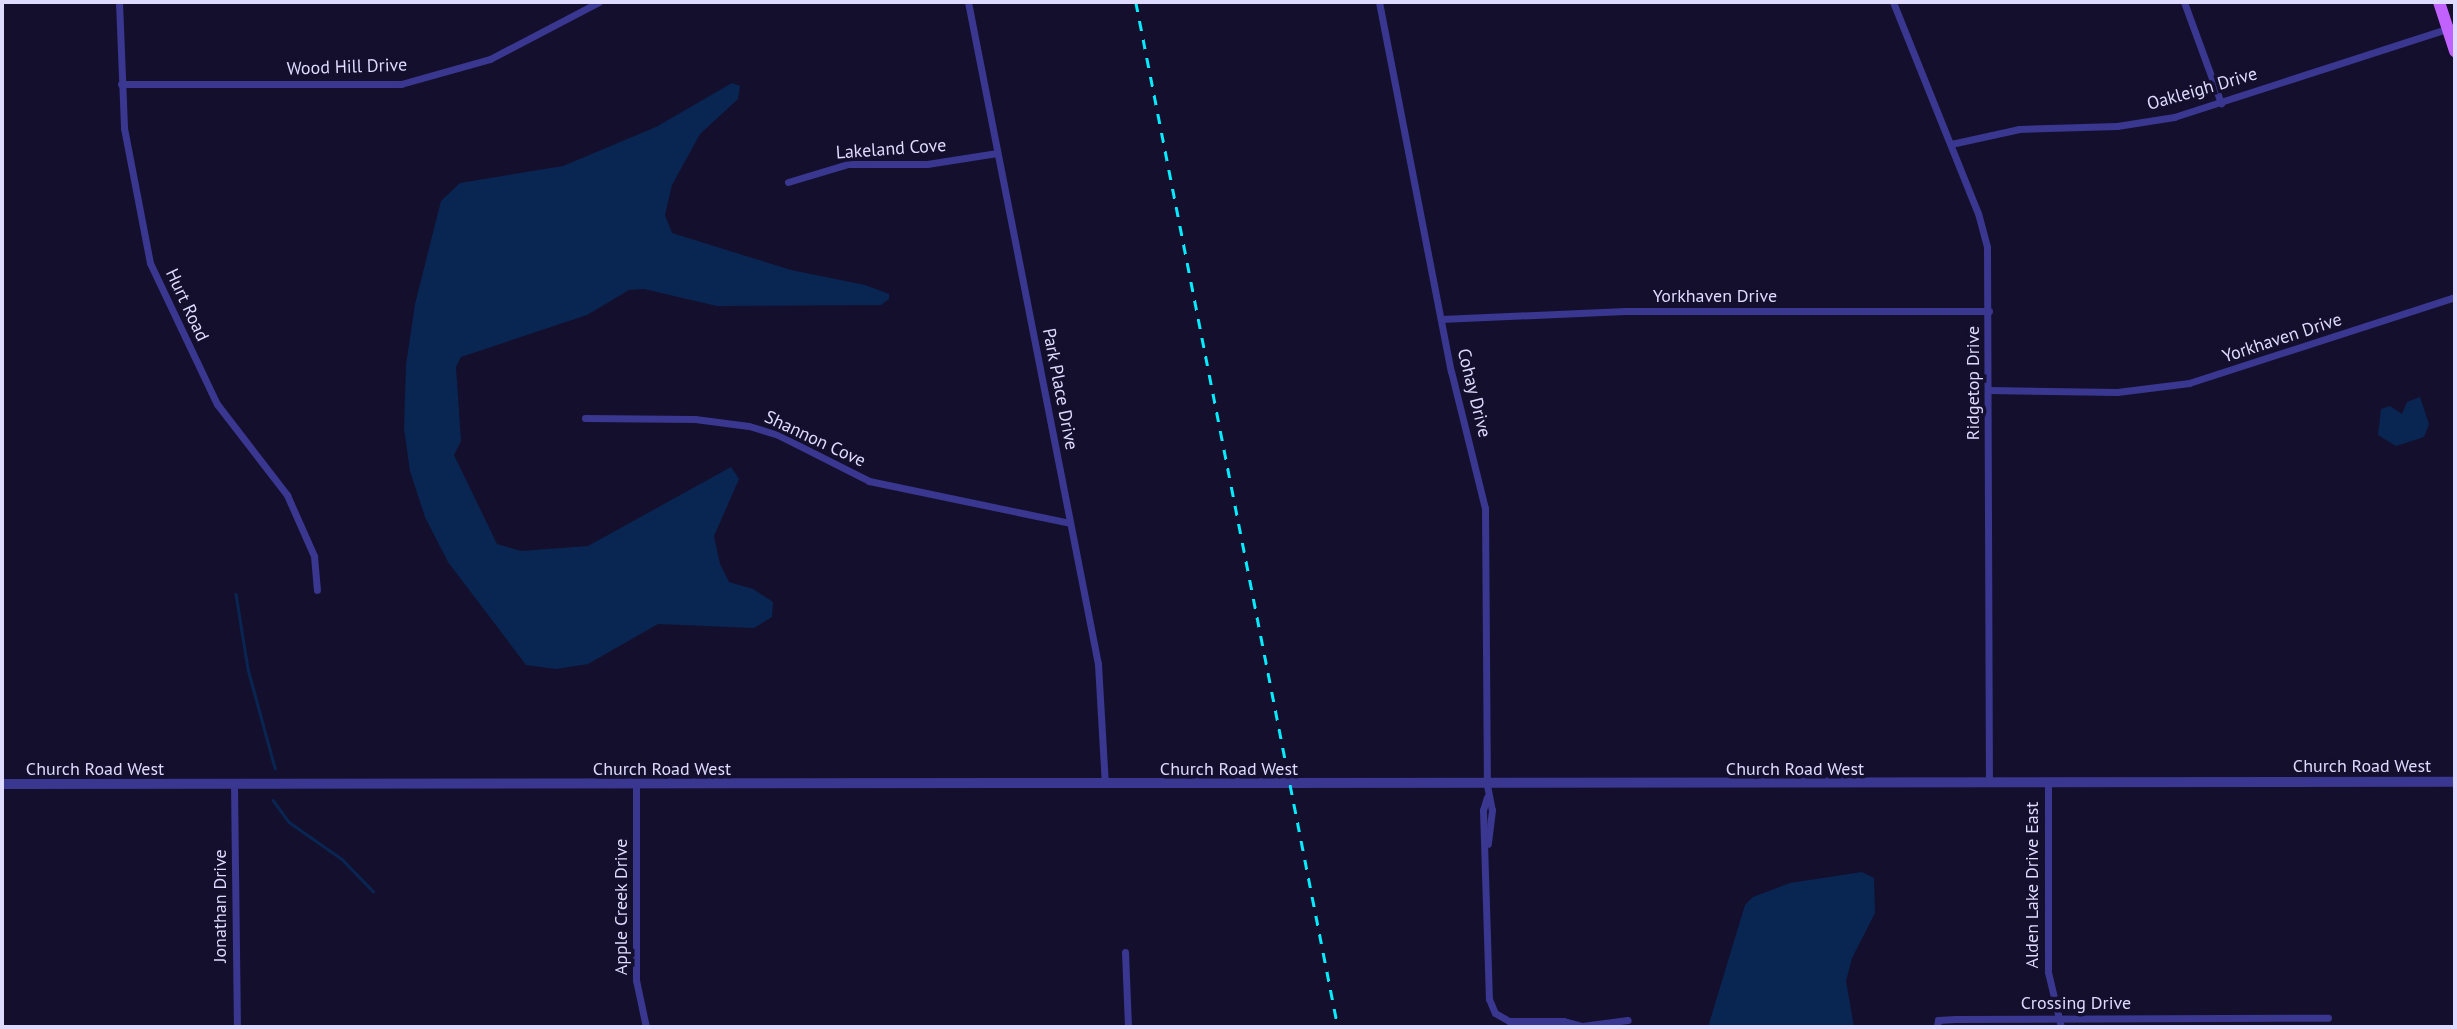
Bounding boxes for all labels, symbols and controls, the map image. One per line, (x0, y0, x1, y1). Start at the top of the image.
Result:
street label: Wood Hill Drive (286, 54, 408, 80)
street label: Oakleigh Drive (2144, 63, 2260, 115)
street label: Lakeland Cove (835, 134, 947, 164)
street label: Hurt Road (161, 265, 213, 345)
street label: Yorkhaven Drive (1653, 285, 1777, 307)
street label: Yorkhaven Drive (2220, 309, 2344, 367)
street label: Park Place Drive (1038, 326, 1082, 452)
street label: Ridgetop Drive (1962, 326, 1984, 440)
street label: Cohay Drive (1452, 346, 1496, 440)
street label: Shannon Cove (761, 406, 869, 472)
street label: Church Road West (2293, 755, 2431, 777)
street label: Church Road West (26, 758, 164, 780)
street label: Church Road West (593, 758, 731, 780)
street label: Church Road West (1160, 758, 1298, 780)
street label: Church Road West (1726, 758, 1864, 780)
street label: Alden Lake Drive East (2021, 802, 2043, 968)
street label: Apple Creek Drive (610, 838, 632, 976)
street label: Jonathan Drive (209, 849, 231, 963)
street label: Crossing Drive (2021, 992, 2131, 1014)

